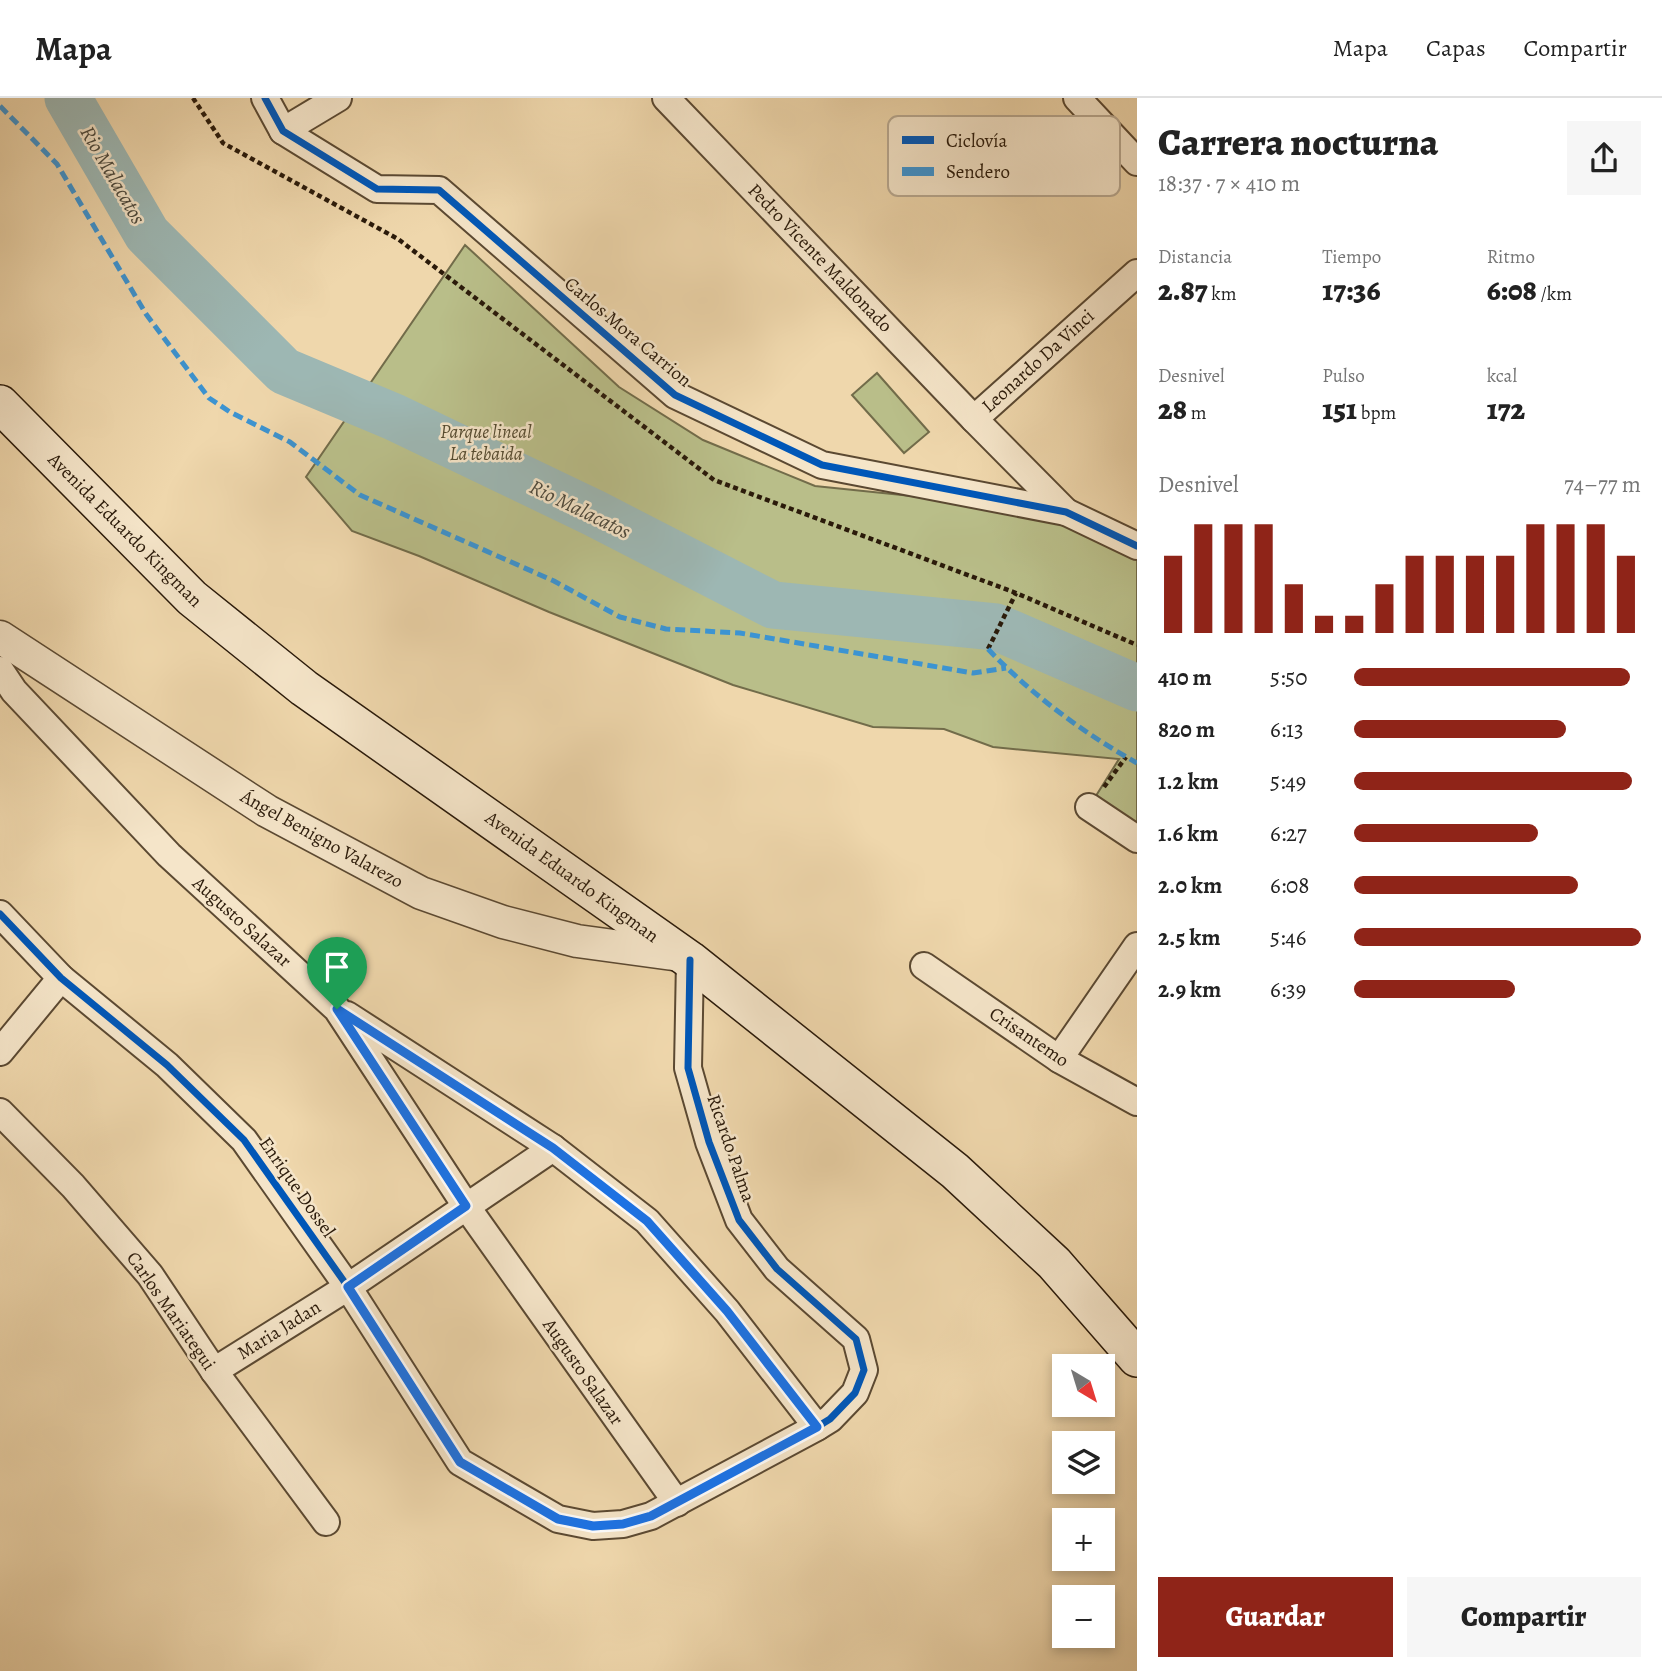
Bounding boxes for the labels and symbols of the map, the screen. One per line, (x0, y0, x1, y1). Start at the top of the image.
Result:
legend (888, 116, 1120, 196)
water label: Rio Malacatos (74, 121, 152, 229)
text: Ciclovía (946, 128, 1008, 154)
text: Sendero (946, 159, 1010, 185)
street label: Pedro Vicente Maldonado (742, 178, 898, 338)
street label: Carlos Mora Carrion (559, 271, 697, 393)
street label: Leonardo Da Vinci (976, 303, 1100, 419)
park label: Parque lineal La tebaida (440, 419, 532, 467)
street label: Avenida Eduardo Kingman (41, 446, 208, 613)
water label: Rio Malacatos (525, 473, 635, 545)
street label: Ángel Benigno Valarezo (235, 783, 408, 895)
street label: Avenida Eduardo Kingman (479, 805, 664, 949)
street label: Augusto Salazar (186, 870, 297, 973)
pin (307, 937, 367, 1009)
street label: Crisantemo (984, 1001, 1074, 1073)
street label: Ricardo Palma (700, 1091, 762, 1205)
street label: Enrique Dossel (253, 1131, 341, 1243)
street label: Carlos Mariategui (120, 1246, 222, 1376)
street label: Maria Jadan (232, 1294, 326, 1366)
street label: Augusto Salazar (536, 1313, 629, 1431)
north arrow (1052, 1354, 1115, 1418)

